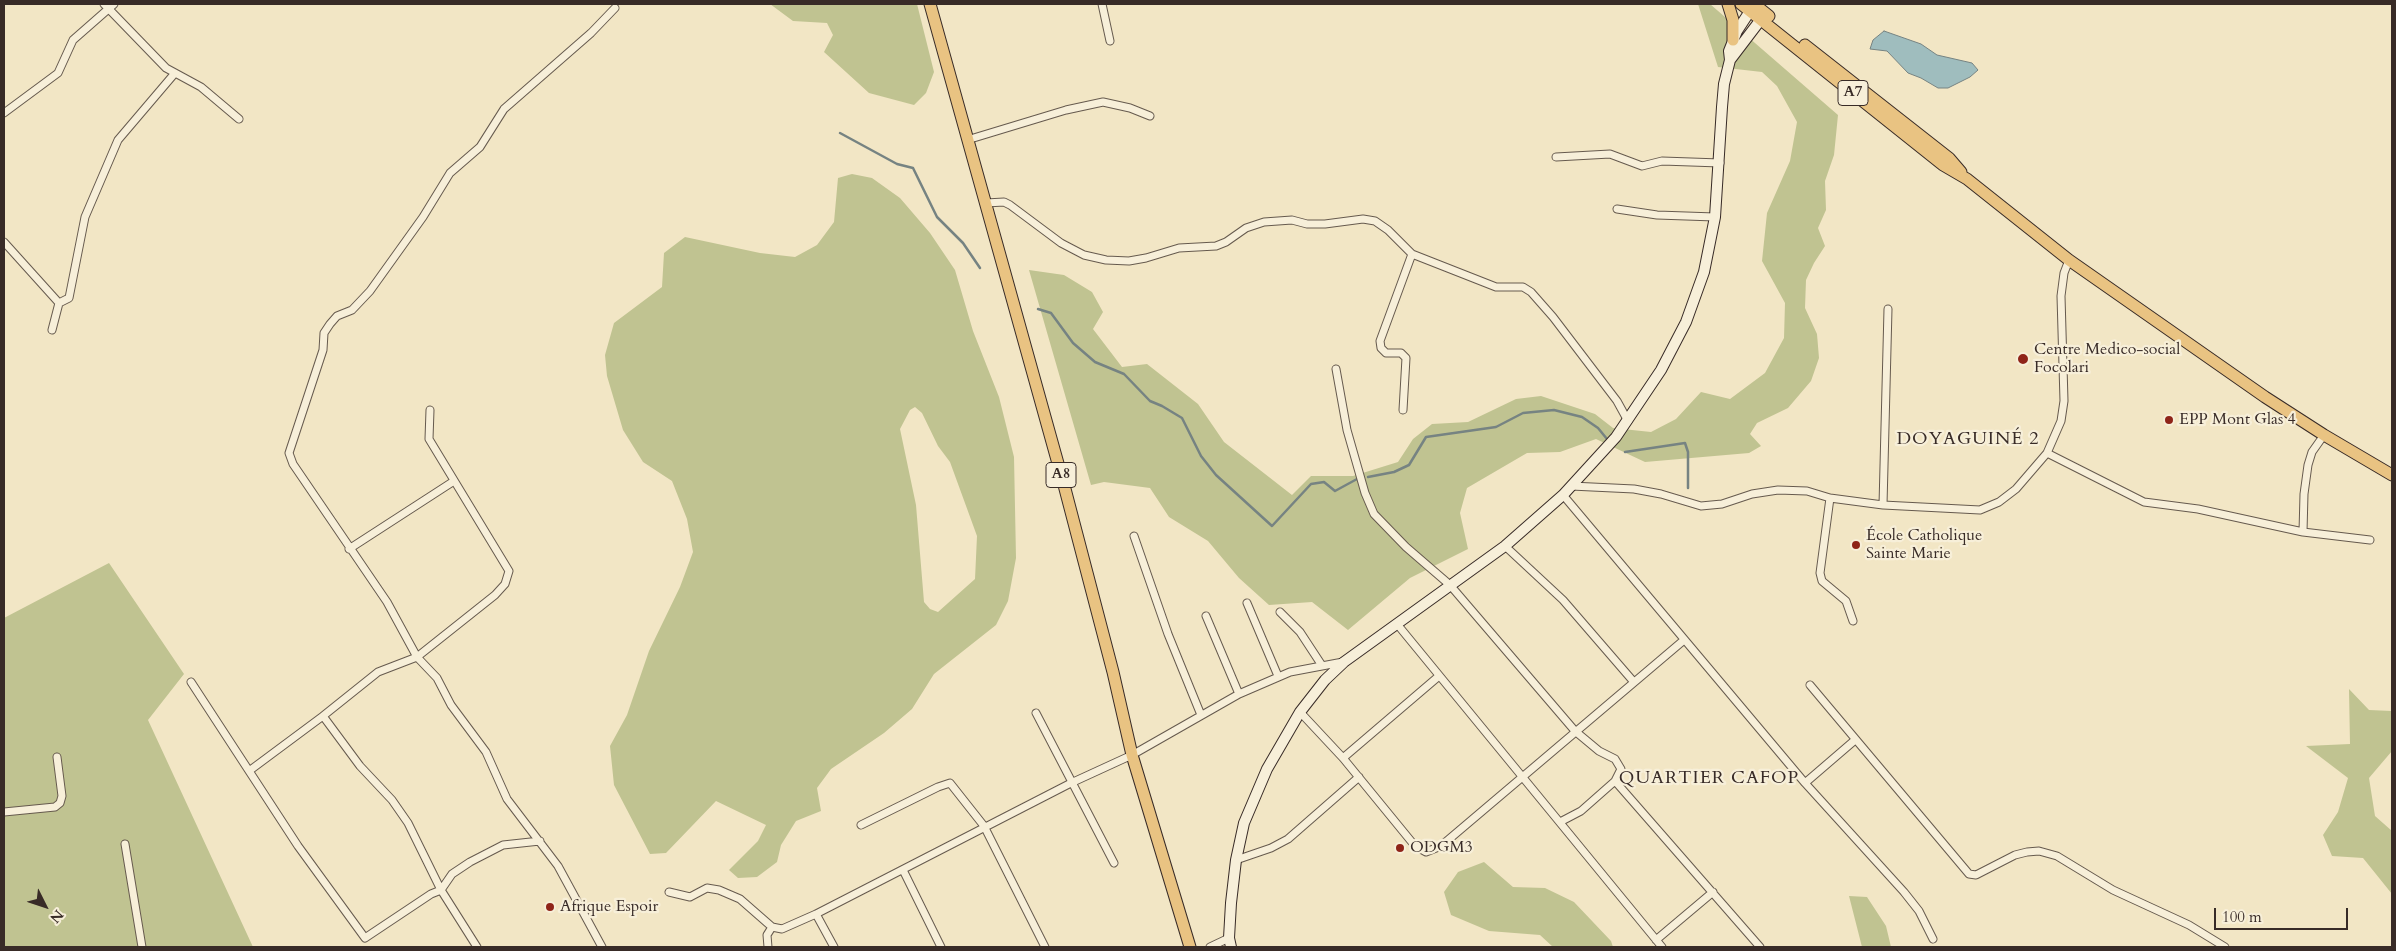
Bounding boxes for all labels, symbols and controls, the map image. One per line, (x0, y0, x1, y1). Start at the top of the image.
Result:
road number: A7 (1838, 80, 1868, 106)
place label: Centre Medico-social Focolari (2034, 340, 2180, 378)
marker: Centre Medico-social Focolari (2016, 352, 2030, 366)
place label: EPP Mont Glas 4 (2179, 410, 2296, 430)
marker: EPP Mont Glas 4 (2163, 414, 2175, 426)
district label: DOYAGUINÉ 2 (1895, 429, 2041, 451)
road number: A8 (1046, 462, 1076, 488)
place label: École Catholique Sainte Marie (1866, 526, 1982, 564)
marker: École Catholique Sainte Marie (1850, 539, 1862, 551)
district label: QUARTIER CAFOP (1617, 768, 1801, 790)
place label: ODGM3 (1410, 838, 1473, 858)
marker: ODGM3 (1394, 842, 1406, 854)
north arrow (20, 881, 70, 931)
place label: Afrique Espoir (560, 897, 658, 917)
scale bar (2216, 898, 2350, 930)
marker: Afrique Espoir (544, 901, 556, 913)
text: N (46, 905, 68, 927)
text: 100 m (2222, 907, 2262, 927)

